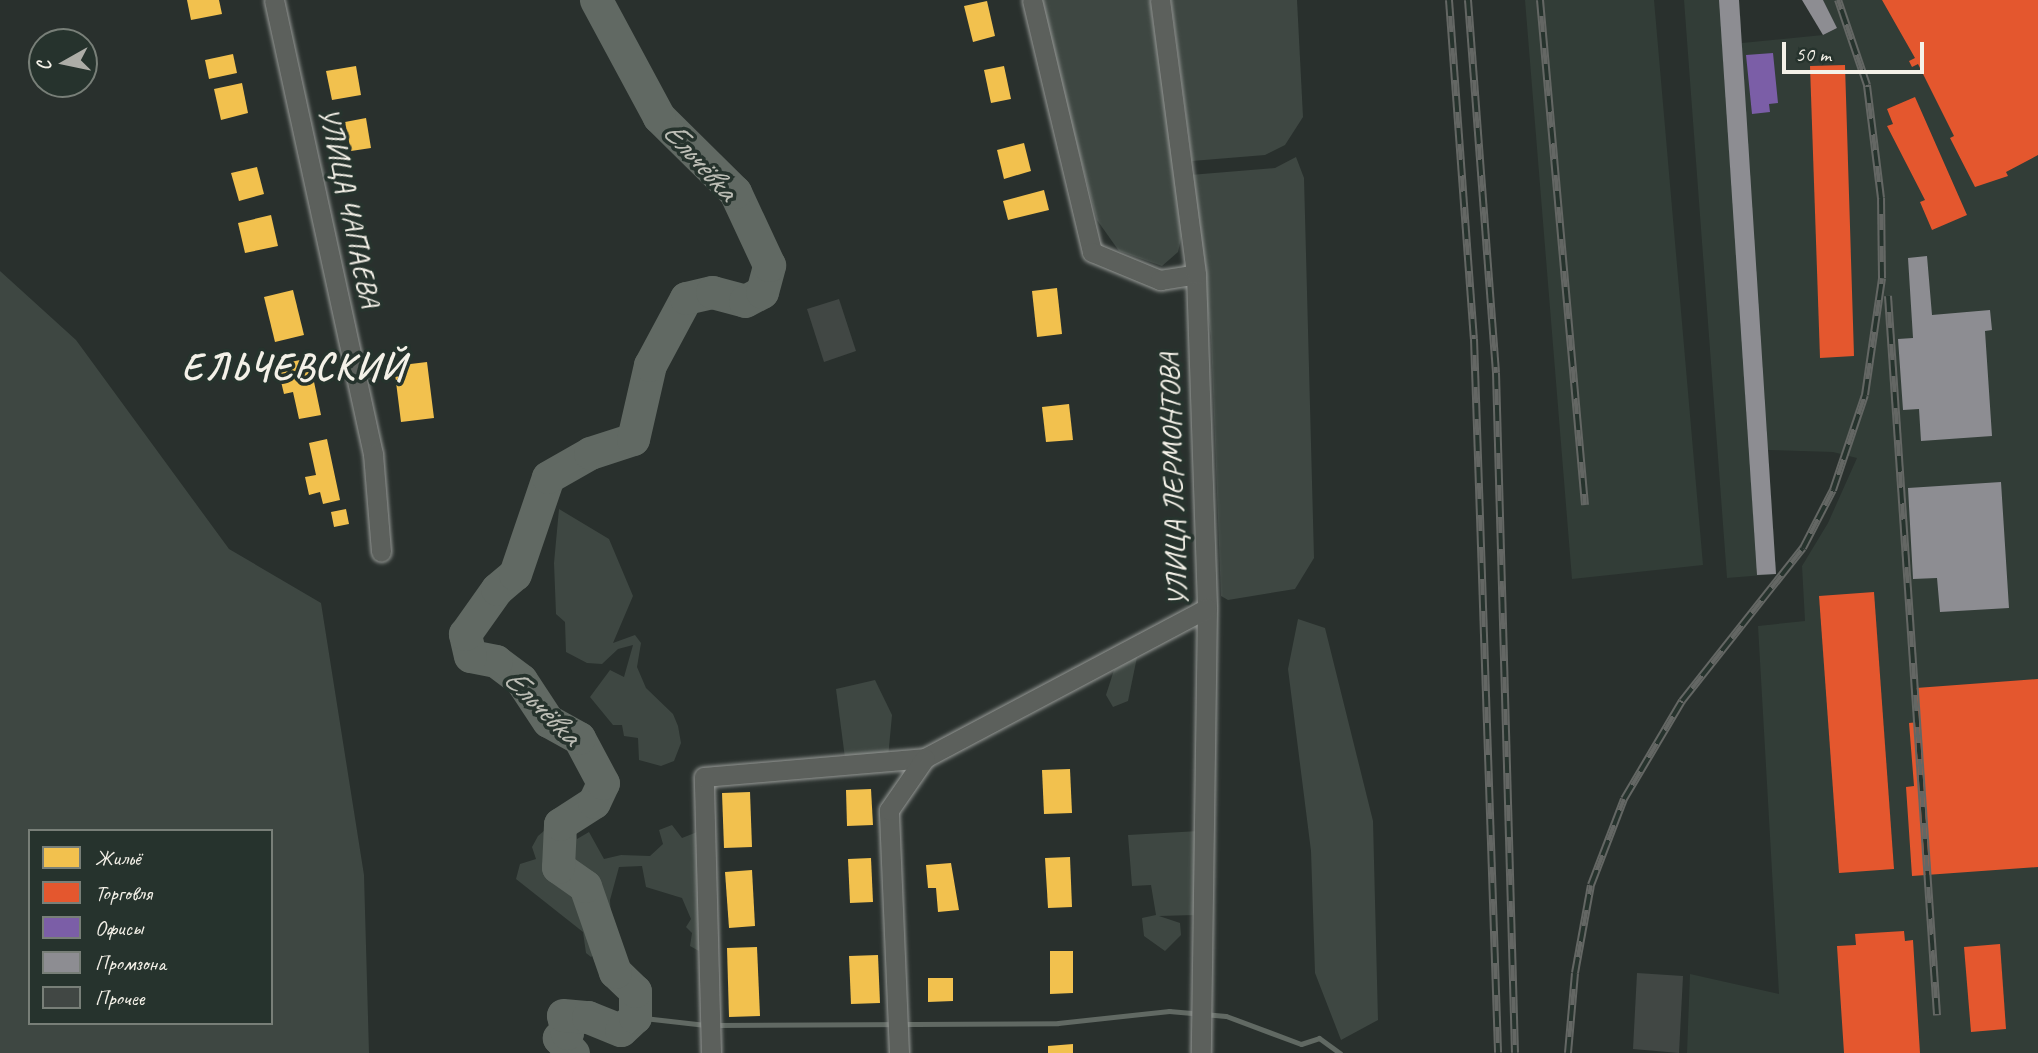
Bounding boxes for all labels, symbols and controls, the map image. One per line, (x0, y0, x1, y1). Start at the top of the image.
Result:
north arrow (28, 28, 98, 98)
scale bar (1786, 28, 1928, 72)
text: 50 m (1795, 41, 1831, 67)
text: С (32, 59, 57, 72)
street label: УЛИЦА ЧАПАЕВА (311, 103, 389, 311)
water label: Ельчёвка (654, 113, 746, 209)
district label: ЕЛЬЧЕВСКИЙ (178, 345, 410, 389)
street label: УЛИЦА ЛЕРМОНТОВА (1151, 352, 1195, 608)
water label: Ельчёвка (495, 660, 589, 754)
legend (28, 829, 273, 1025)
text: Жильё (95, 845, 141, 871)
text: Торговля (95, 880, 152, 906)
text: Офисы (95, 915, 143, 941)
text: Промзона (95, 950, 166, 976)
text: Прочее (95, 985, 144, 1011)

